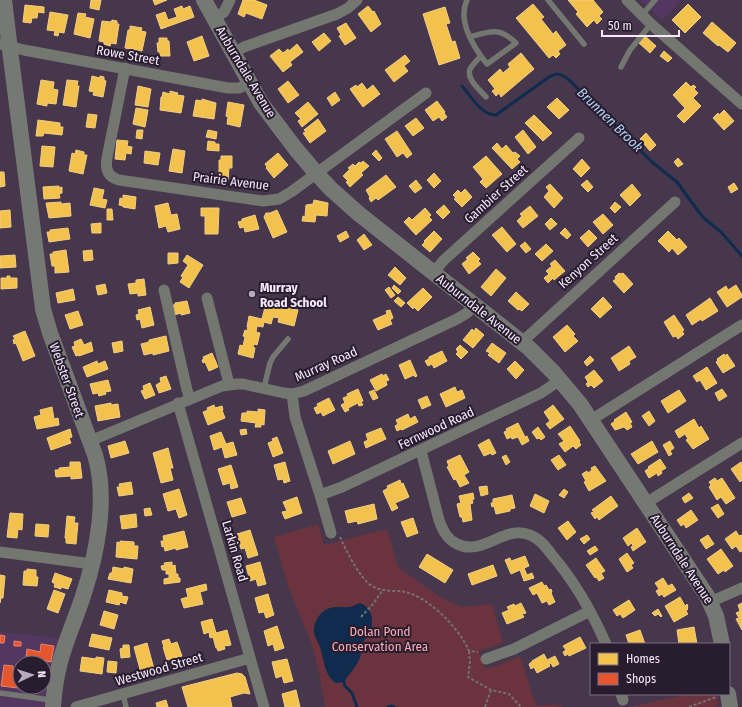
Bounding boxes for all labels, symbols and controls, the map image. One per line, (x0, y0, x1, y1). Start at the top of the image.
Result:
scale bar (602, 12, 679, 38)
text: 50 m (608, 19, 632, 33)
street label: Auburndale Avenue (213, 24, 279, 120)
street label: Rowe Street (95, 42, 161, 68)
water label: Brunnen Brook (573, 84, 647, 156)
street label: Gambier Street (461, 161, 531, 226)
street label: Prairie Avenue (192, 169, 270, 193)
street label: Kenyon Street (555, 230, 621, 291)
street label: Auburndale Avenue (433, 271, 525, 347)
place label: Murray Road School (260, 280, 327, 310)
marker: Murray Road School (247, 289, 257, 299)
street label: Webster Street (47, 341, 88, 420)
street label: Murray Road (292, 344, 360, 384)
street label: Fernwood Road (396, 404, 476, 452)
street label: Auburndale Avenue (647, 511, 717, 607)
street label: Larkin Road (219, 519, 251, 583)
park label: Dolan Pond Conservation Area (332, 624, 428, 654)
legend (590, 643, 730, 695)
street label: Westwood Street (114, 649, 205, 689)
text: Homes (626, 652, 660, 666)
north arrow (12, 655, 52, 695)
text: N (35, 671, 48, 678)
text: Shops (626, 672, 656, 686)

